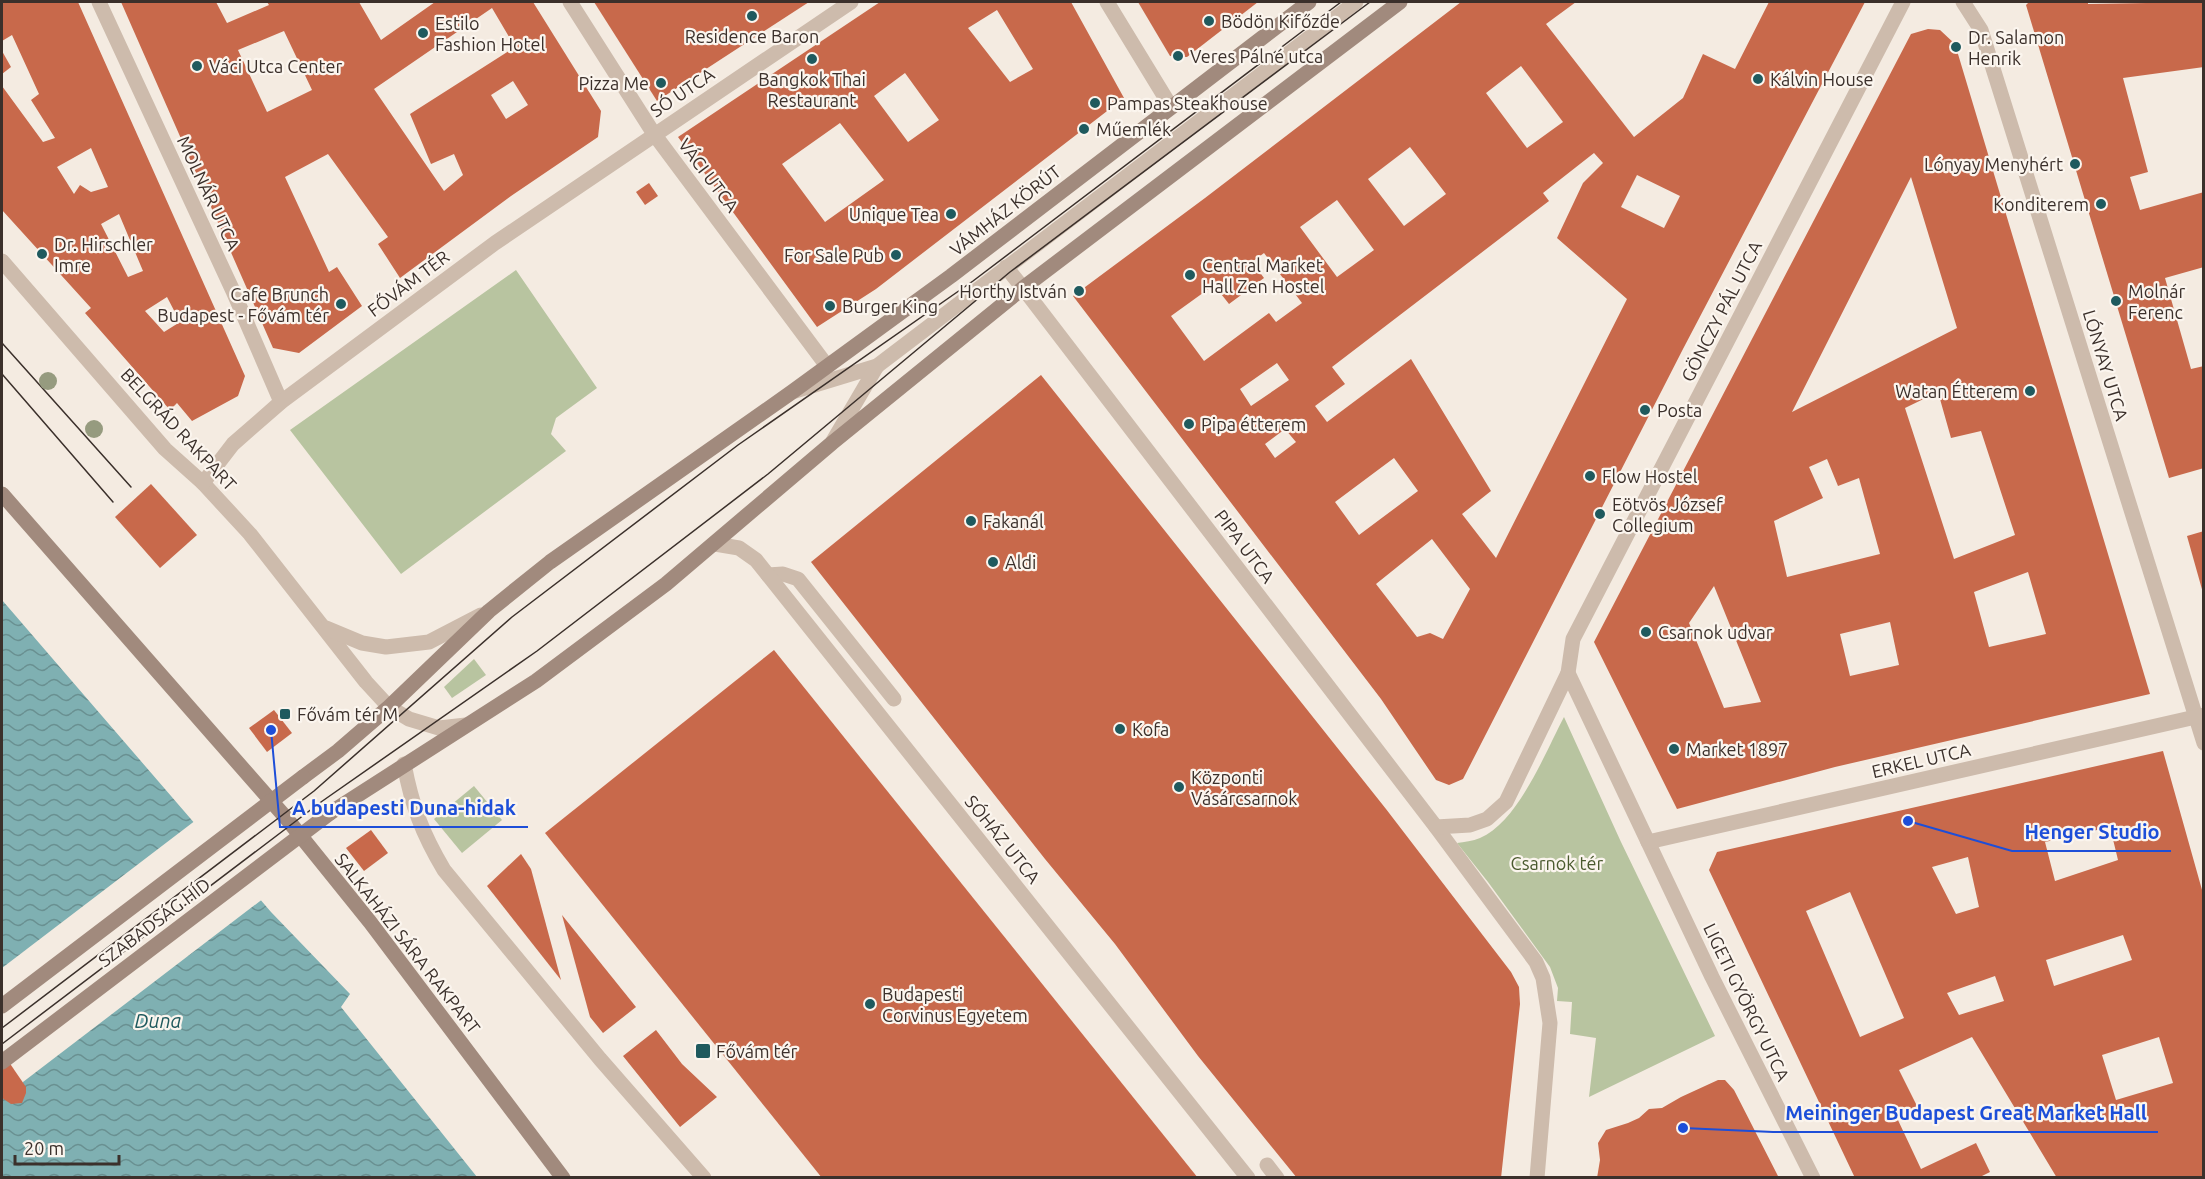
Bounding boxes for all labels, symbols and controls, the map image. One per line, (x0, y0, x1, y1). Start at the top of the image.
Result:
marker: Residence Baron (745, 9, 759, 23)
place label: Bödön Kifőzde (1221, 11, 1340, 31)
place label: Estilo Fashion Hotel (435, 13, 545, 54)
marker: Bödön Kifőzde (1202, 14, 1216, 28)
marker: Estilo Fashion Hotel (416, 26, 430, 40)
place label: Residence Baron (685, 26, 819, 46)
place label: Dr. Salamon Henrik (1968, 27, 2064, 68)
marker: Dr. Salamon Henrik (1949, 40, 1963, 54)
place label: Veres Pálné utca (1190, 46, 1323, 66)
marker: Veres Pálné utca (1171, 49, 1185, 63)
marker: Bangkok Thai Restaurant (805, 52, 819, 66)
place label: Váci Utca Center (209, 56, 342, 76)
marker: Váci Utca Center (190, 59, 204, 73)
street label: SÓ UTCA (646, 62, 718, 121)
place label: Bangkok Thai Restaurant (758, 69, 866, 110)
place label: Kálvin House (1770, 69, 1874, 89)
marker: Kálvin House (1751, 72, 1765, 86)
place label: Pizza Me (578, 73, 649, 93)
marker: Pizza Me (654, 76, 668, 90)
place label: Pampas Steakhouse (1107, 93, 1268, 113)
marker: Pampas Steakhouse (1088, 96, 1102, 110)
place label: Műemlék (1096, 119, 1171, 139)
marker: Műemlék (1077, 122, 1091, 136)
street label: MOLNÁR UTCA (174, 132, 245, 254)
street label: VÁCI UTCA (675, 134, 744, 216)
place label: Lónyay Menyhért (1924, 154, 2063, 174)
marker: Lónyay Menyhért (2068, 157, 2082, 171)
street label: VÁMHÁZ KÖRÚT (945, 160, 1064, 259)
place label: Konditerem (1993, 194, 2089, 214)
marker: Konditerem (2094, 197, 2108, 211)
place label: Unique Tea (849, 204, 939, 224)
marker: Unique Tea (944, 207, 958, 221)
place label: Dr. Hirschler Imre (54, 234, 153, 275)
street label: GÖNCZY PÁL UTCA (1676, 237, 1765, 385)
street label: FŐVÁM TÉR (363, 245, 453, 320)
place label: For Sale Pub (784, 245, 884, 265)
marker: Dr. Hirschler Imre (35, 247, 49, 261)
marker: For Sale Pub (889, 248, 903, 262)
place label: Central Market Hall Zen Hostel (1202, 255, 1325, 296)
marker: Central Market Hall Zen Hostel (1183, 268, 1197, 282)
place label: Horthy István (959, 281, 1067, 301)
place label: Molnár Ferenc (2128, 281, 2185, 322)
place label: Cafe Brunch Budapest - Fővám tér (157, 284, 329, 325)
marker: Horthy István (1072, 284, 1086, 298)
marker: Molnár Ferenc (2109, 294, 2123, 308)
place label: Burger King (842, 296, 938, 316)
marker: Cafe Brunch Budapest - Fővám tér (334, 297, 348, 311)
marker: Burger King (823, 299, 837, 313)
street label: LÓNYAY UTCA (2080, 307, 2133, 423)
street label: BELGRÁD RAKPART (117, 363, 241, 494)
place label: Watan Étterem (1895, 380, 2018, 401)
marker: Watan Étterem (2023, 384, 2037, 398)
place label: Posta (1657, 400, 1702, 420)
marker: Posta (1638, 403, 1652, 417)
place label: Pipa étterem (1201, 414, 1306, 434)
marker: Pipa étterem (1182, 417, 1196, 431)
place label: Flow Hostel (1602, 466, 1698, 486)
marker: Flow Hostel (1583, 469, 1597, 483)
place label: Eötvös József Collegium (1612, 494, 1723, 535)
street label: PIPA UTCA (1211, 505, 1279, 587)
marker: Eötvös József Collegium (1593, 507, 1607, 521)
place label: Fakanál (983, 511, 1044, 531)
marker: Fakanál (964, 514, 978, 528)
place label: Aldi (1005, 552, 1036, 572)
marker: Aldi (986, 555, 1000, 569)
place label: Csarnok udvar (1658, 622, 1773, 642)
marker: Csarnok udvar (1639, 625, 1653, 639)
place label: Fővám tér M (297, 704, 398, 724)
marker: Fővám tér M (278, 707, 292, 721)
place label: Kofa (1132, 719, 1169, 739)
marker: Kofa (1113, 722, 1127, 736)
place label: Market 1897 (1686, 739, 1788, 759)
street label: ERKEL UTCA (1870, 739, 1973, 781)
marker: Market 1897 (1667, 742, 1681, 756)
place label: Központi Vásárcsarnok (1191, 767, 1297, 808)
marker: Központi Vásárcsarnok (1172, 780, 1186, 794)
callout: A budapesti Duna-hidak (280, 789, 528, 827)
street label: SÓHÁZ UTCA (961, 790, 1046, 887)
text: A budapesti Duna-hidak (292, 796, 516, 819)
callout: Henger Studio (2012, 813, 2171, 851)
text: Henger Studio (2024, 820, 2160, 843)
street label: SALKAHÁZI SÁRA RAKPART (331, 848, 485, 1037)
park label: Csarnok tér (1511, 853, 1604, 873)
street label: SZABADSÁG HÍD (94, 873, 214, 970)
street label: LIGETI GYÖRGY UTCA (1700, 920, 1794, 1084)
place label: Budapesti Corvinus Egyetem (882, 984, 1028, 1025)
marker: Budapesti Corvinus Egyetem (863, 997, 877, 1011)
water label: Duna (135, 1009, 182, 1032)
place label: Fővám tér (716, 1041, 798, 1061)
marker: Fővám tér (694, 1042, 712, 1060)
callout: Meininger Budapest Great Market Hall (1773, 1094, 2158, 1132)
text: Meininger Budapest Great Market Hall (1785, 1101, 2147, 1124)
scale bar (15, 1128, 118, 1166)
text: 20 m (24, 1138, 64, 1158)

